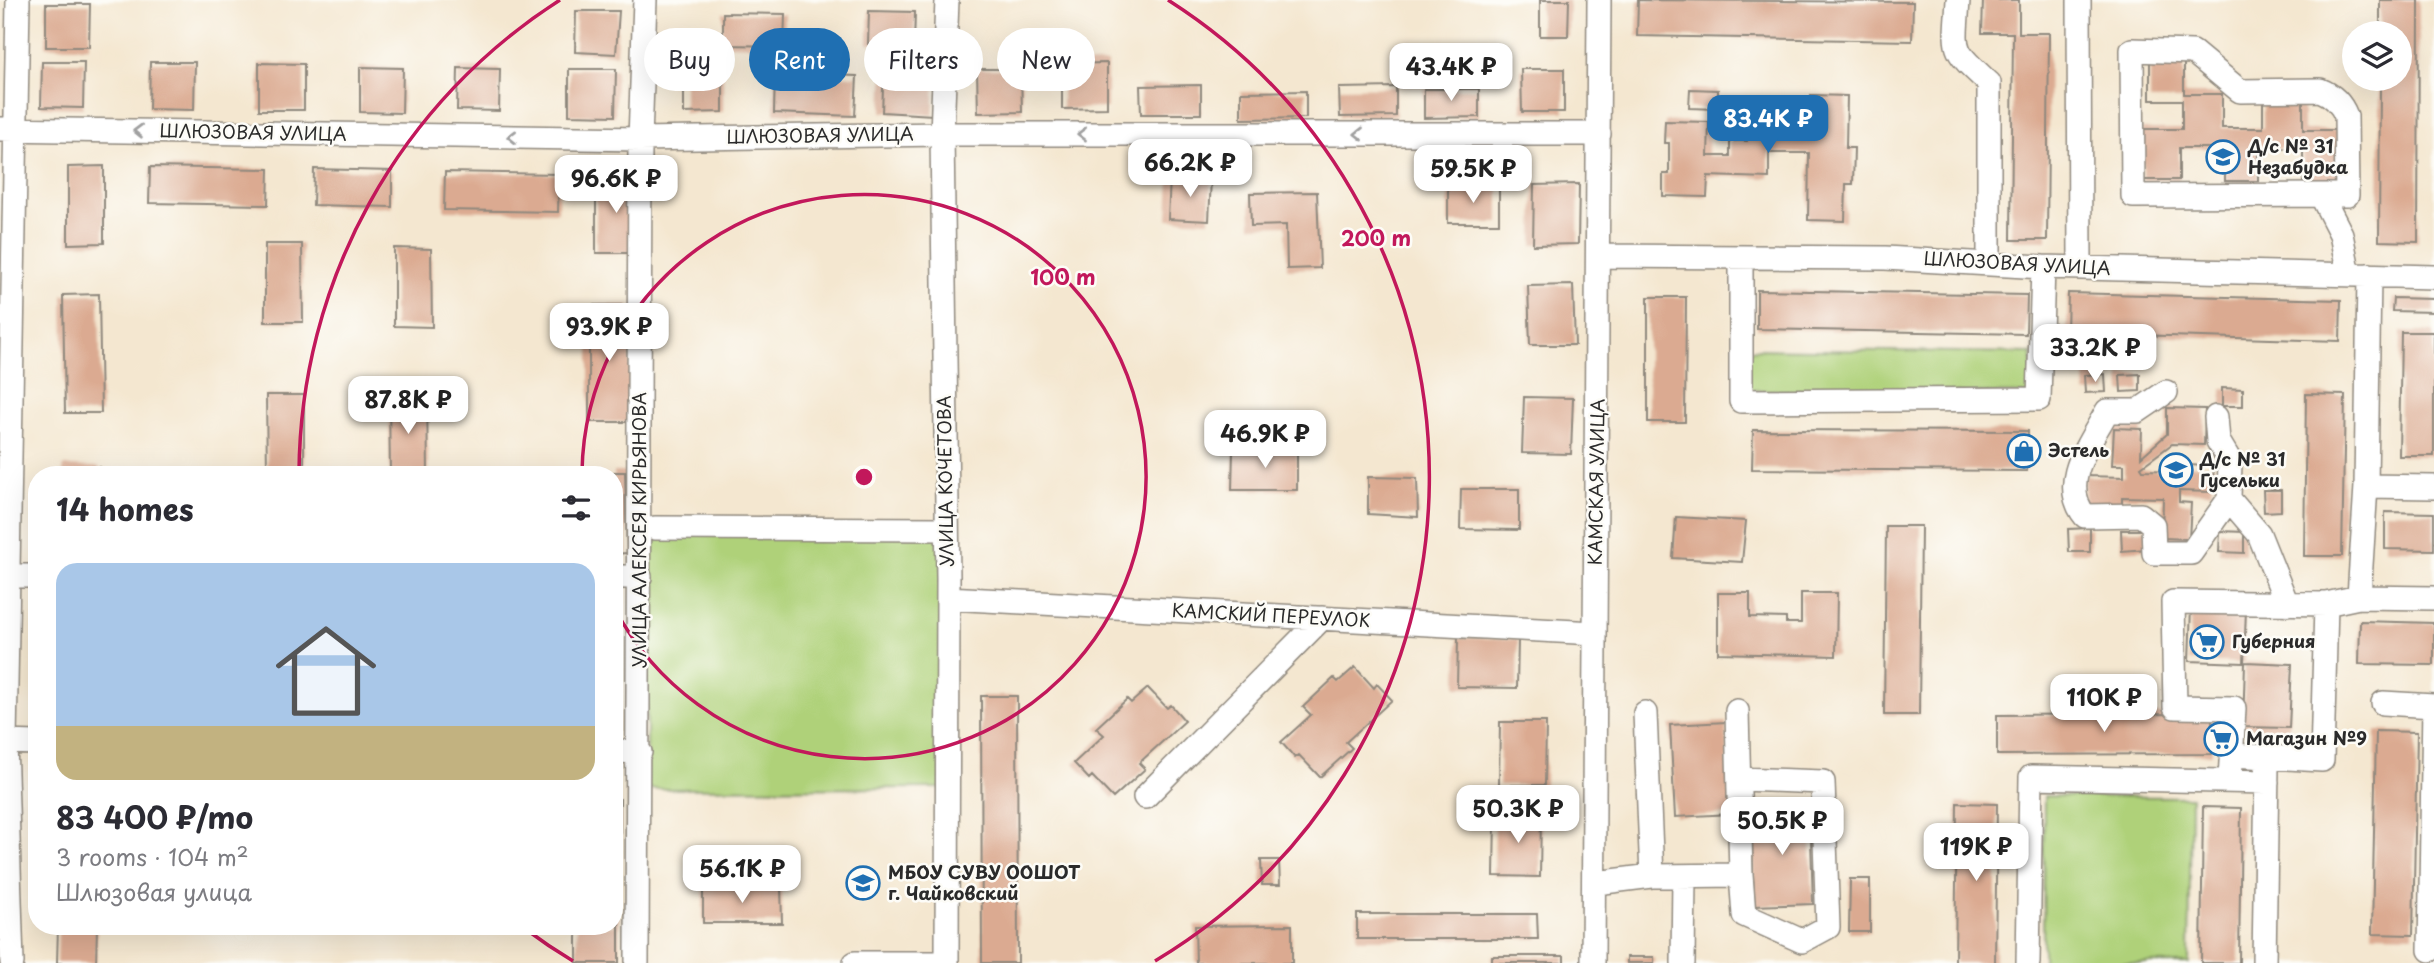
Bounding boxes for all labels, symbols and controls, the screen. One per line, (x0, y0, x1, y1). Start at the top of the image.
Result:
map controls (2342, 21, 2412, 91)
button: layers (2342, 21, 2412, 91)
chip: Buy (644, 28, 735, 91)
chip: Rent (749, 28, 850, 91)
chip: Filters (864, 28, 983, 91)
chip: New (997, 28, 1095, 91)
pin: 43.4K ₽ (1386, 43, 1516, 103)
text: 43.4K ₽ (1406, 48, 1496, 83)
pin: 83.4K ₽ (1703, 96, 1833, 155)
text: 83.4K ₽ (1723, 100, 1813, 135)
street label: ШЛЮЗОВАЯ УЛИЦА (159, 116, 347, 147)
street label: ШЛЮЗОВАЯ УЛИЦА (726, 119, 914, 150)
one-way arrow (132, 123, 142, 139)
one-way arrow (1077, 126, 1087, 142)
one-way arrow (1353, 126, 1364, 142)
one-way arrow (506, 129, 517, 145)
place label: Д/с № 31 Незабудка (2247, 132, 2348, 180)
school or university icon: Д/с № 31 Незабудка (2204, 138, 2242, 176)
pin: 66.2K ₽ (1125, 140, 1255, 199)
text: 66.2K ₽ (1144, 144, 1236, 179)
pin: 59.5K ₽ (1408, 146, 1538, 205)
text: 59.5K ₽ (1430, 150, 1516, 185)
pin: 96.6K ₽ (551, 156, 681, 215)
text: 96.6K ₽ (571, 160, 661, 195)
text: 200 m (1341, 221, 1411, 253)
street label: ШЛЮЗОВАЯ УЛИЦА (1923, 244, 2111, 281)
text: 100 m (1030, 260, 1096, 292)
pin: 93.9K ₽ (544, 304, 674, 363)
text: 93.9K ₽ (566, 308, 652, 343)
pin: 33.2K ₽ (2030, 324, 2160, 384)
text: 33.2K ₽ (2049, 329, 2141, 364)
pin: 87.8K ₽ (343, 376, 473, 436)
text: 87.8K ₽ (364, 381, 452, 416)
street label: УЛИЦА АЛЕКСЕЯ КИРЬЯНОВА (625, 392, 652, 668)
street label: УЛИЦА КОЧЕТОВА (930, 395, 959, 567)
street label: КАМСКАЯ УЛИЦА (1581, 398, 1610, 566)
pin: 46.9K ₽ (1200, 410, 1330, 470)
text: 46.9K ₽ (1220, 415, 1310, 450)
shop icon: Эстель (2005, 432, 2043, 470)
place label: Эстель (2048, 436, 2109, 463)
place label: Д/с № 31 Гусельки (2199, 445, 2286, 493)
school or university icon: Д/с № 31 Гусельки (2157, 451, 2195, 489)
centre of rings (852, 465, 876, 489)
text: 14 homes (56, 486, 194, 531)
icon: filters (557, 489, 595, 527)
street label: КАМСКИЙ ПЕРЕУЛОК (1171, 596, 1371, 633)
icon: home (263, 608, 389, 734)
supermarket icon: Губерния (2188, 623, 2226, 661)
place label: Губерния (2232, 627, 2316, 654)
pin: 110K ₽ (2047, 674, 2161, 734)
text: 110K ₽ (2066, 679, 2142, 714)
supermarket icon: Магазин №9 (2202, 720, 2240, 758)
place label: Магазин №9 (2246, 724, 2367, 751)
pin: 50.3K ₽ (1453, 786, 1583, 845)
text: 50.3K ₽ (1472, 790, 1564, 825)
text: 83 400 ₽/mo (56, 794, 253, 839)
pin: 50.5K ₽ (1717, 798, 1847, 857)
text: 50.5K ₽ (1737, 802, 1827, 837)
pin: 119K ₽ (1919, 824, 2033, 883)
text: 119K ₽ (1940, 828, 2012, 863)
text: 3 rooms · 104 m² (56, 839, 249, 874)
pin: 56.1K ₽ (677, 846, 807, 905)
text: 56.1K ₽ (699, 850, 785, 885)
place label: МБОУ СУВУ ООШОТ г. Чайковский (888, 858, 1081, 906)
school or university icon: МБОУ СУВУ ООШОТ г. Чайковский (844, 864, 882, 902)
text: Шлюзовая улица (56, 874, 252, 909)

